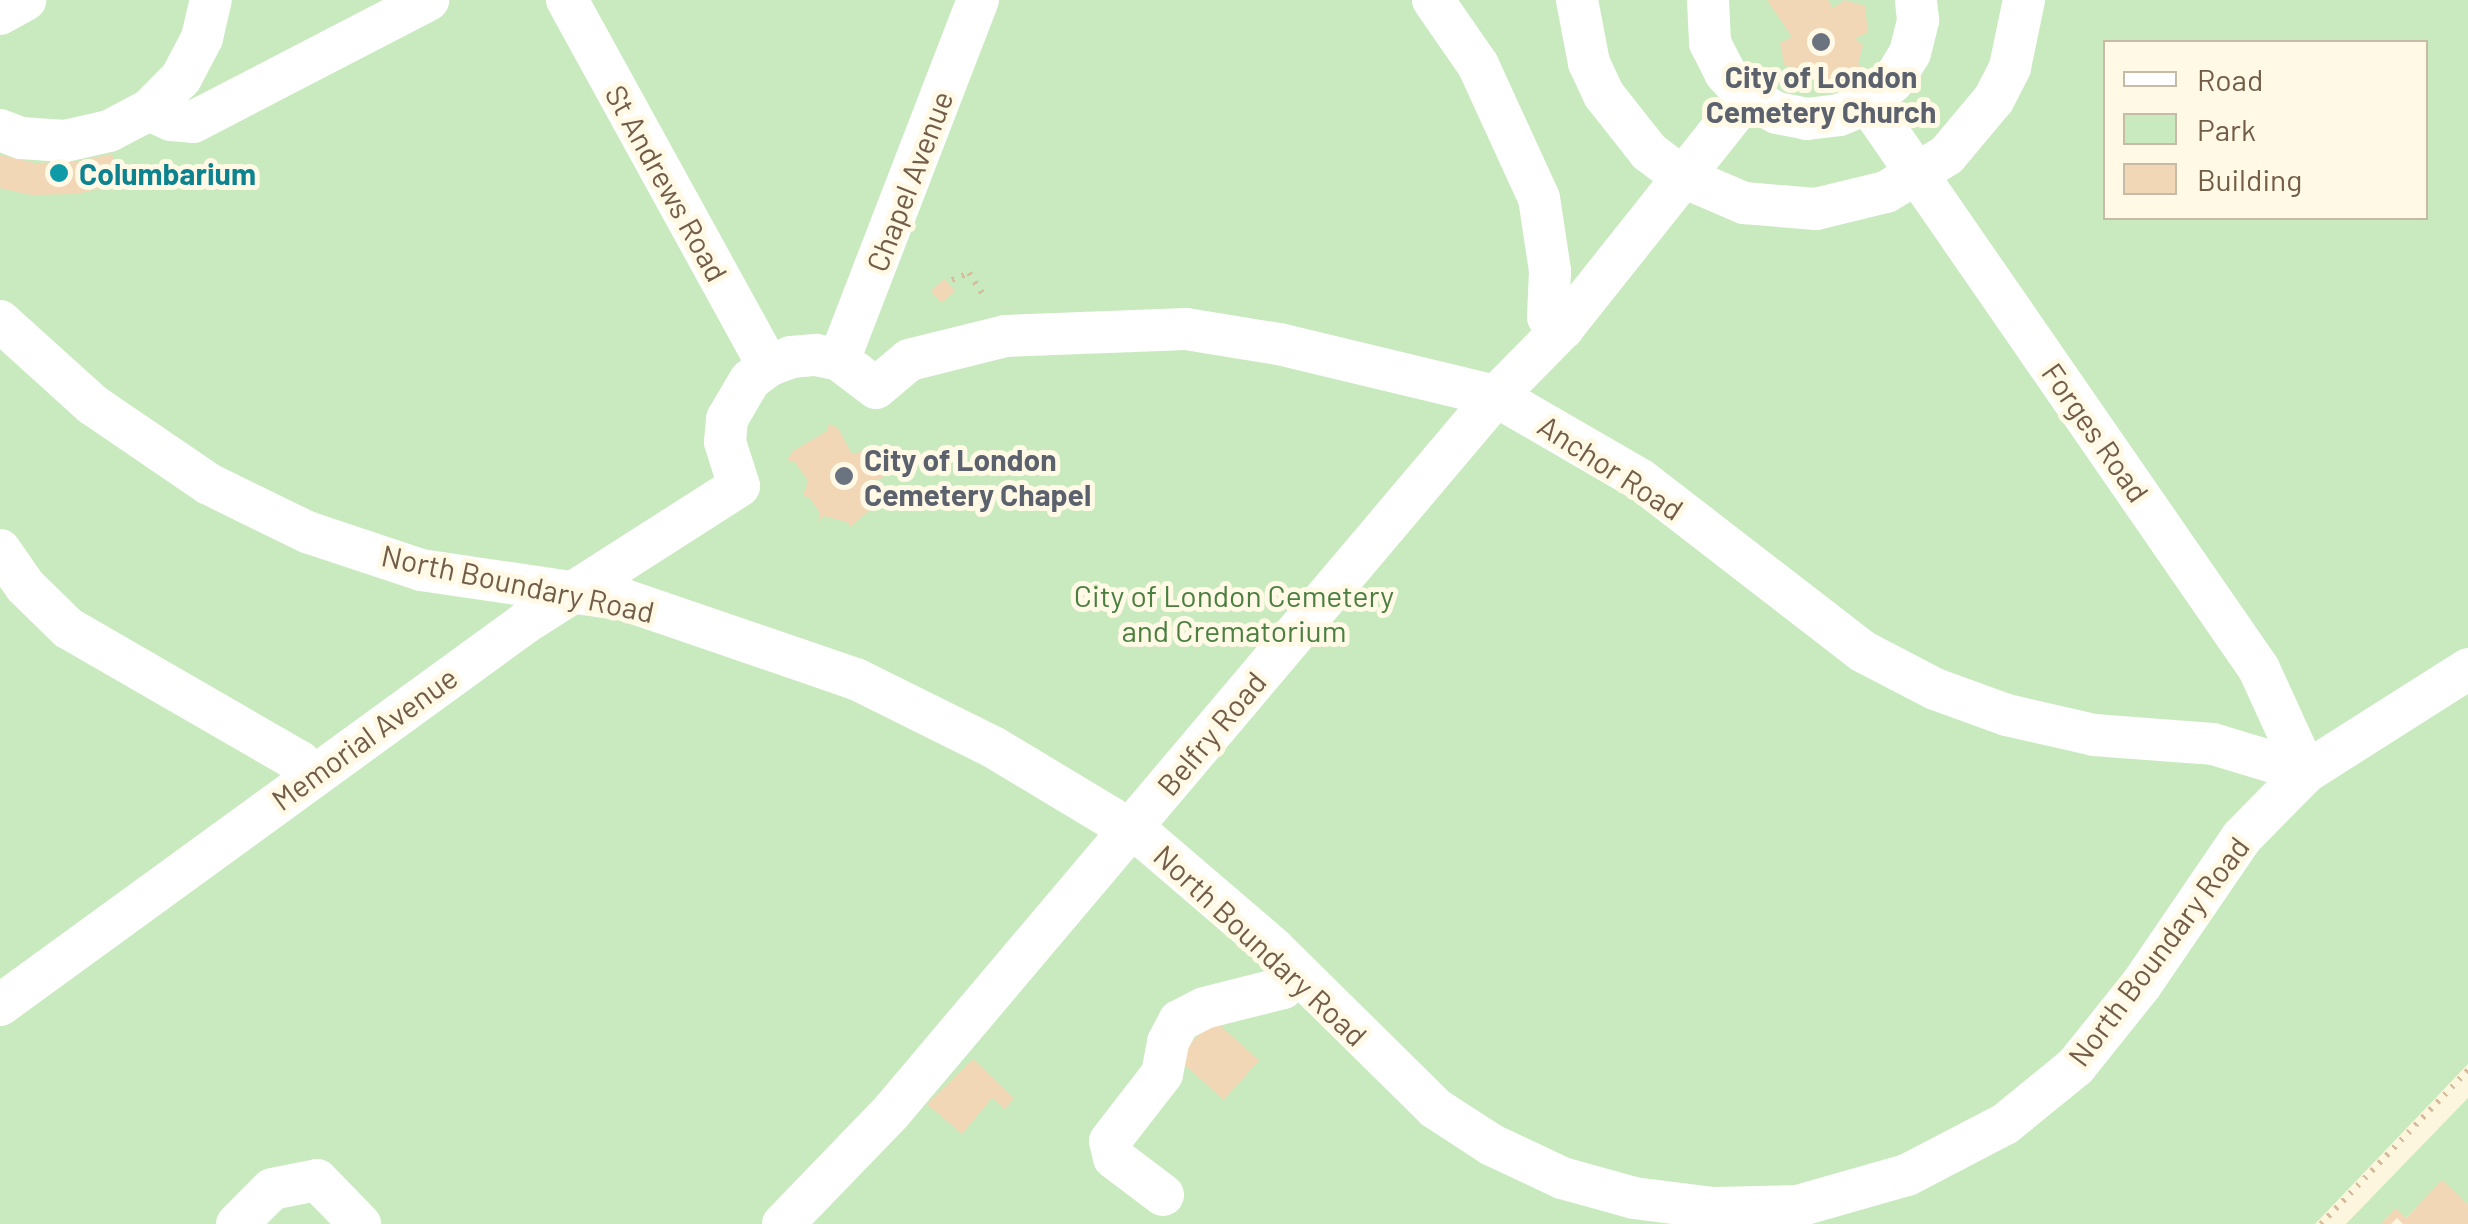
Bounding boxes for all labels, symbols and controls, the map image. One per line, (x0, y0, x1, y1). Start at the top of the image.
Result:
marker: City of London Cemetery Church (1810, 31, 1832, 53)
legend (2103, 40, 2428, 220)
place label: City of London Cemetery Church (1706, 58, 1936, 128)
text: Road (2197, 61, 2263, 97)
street label: St Andrews Road (598, 79, 736, 287)
street label: Chapel Avenue (858, 86, 960, 276)
text: Park (2197, 111, 2256, 147)
place label: Columbarium (79, 155, 256, 191)
text: Building (2197, 161, 2302, 197)
marker: Columbarium (48, 162, 70, 184)
street label: Forges Road (2035, 356, 2157, 508)
street label: Anchor Road (1532, 407, 1690, 527)
place label: City of London Cemetery Chapel (864, 441, 1091, 512)
marker: City of London Cemetery Chapel (833, 465, 855, 487)
street label: North Boundary Road (378, 537, 658, 629)
park label: City of London Cemetery and Crematorium (1074, 577, 1394, 648)
street label: Memorial Avenue (264, 659, 464, 817)
street label: Belfry Road (1149, 664, 1273, 802)
street label: North Boundary Road (2060, 829, 2256, 1073)
street label: North Boundary Road (1147, 837, 1375, 1053)

